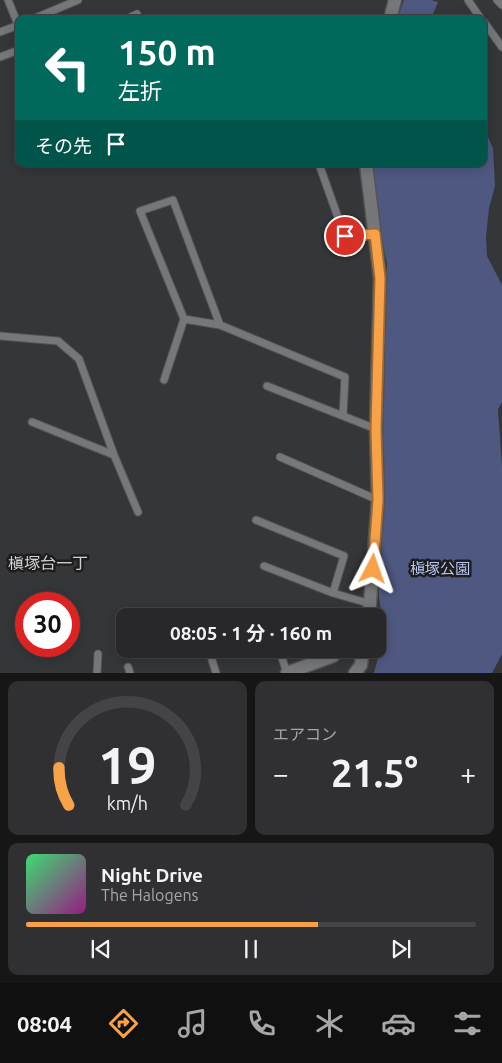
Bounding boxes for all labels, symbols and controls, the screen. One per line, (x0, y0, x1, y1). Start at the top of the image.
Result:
text: 150 m (118, 32, 216, 72)
icon: left (35, 35, 100, 100)
text: 左折 (118, 78, 162, 103)
icon: arrive (102, 130, 130, 158)
text: その先 (35, 135, 92, 157)
pin (324, 215, 366, 257)
icon: arrive (331, 222, 359, 250)
position arrow (346, 542, 398, 594)
district label: 槇塚台一丁 (8, 554, 88, 572)
park label: 槇塚公園 (410, 560, 470, 577)
speed limit sign: 30 (15, 592, 80, 657)
text: 08:05 · 1 分 · 160 m (170, 622, 332, 644)
text: エアコン (273, 725, 337, 743)
text: 19 (98, 736, 157, 794)
text: 21.5° (331, 752, 418, 794)
text: − (273, 758, 289, 789)
text: + (460, 758, 476, 789)
text: km/h (107, 793, 148, 813)
text: Night Drive (101, 864, 203, 886)
text: The Halogens (101, 886, 199, 904)
icon: previous (87, 935, 115, 963)
icon: pause (237, 935, 265, 963)
icon: next (387, 935, 415, 963)
icon: directions (106, 1006, 141, 1041)
icon: music (175, 1006, 210, 1041)
icon: phone (244, 1006, 279, 1041)
icon: climate (312, 1006, 347, 1041)
icon: car (381, 1006, 416, 1041)
icon: filters (450, 1006, 485, 1041)
text: 08:04 (17, 1011, 72, 1036)

